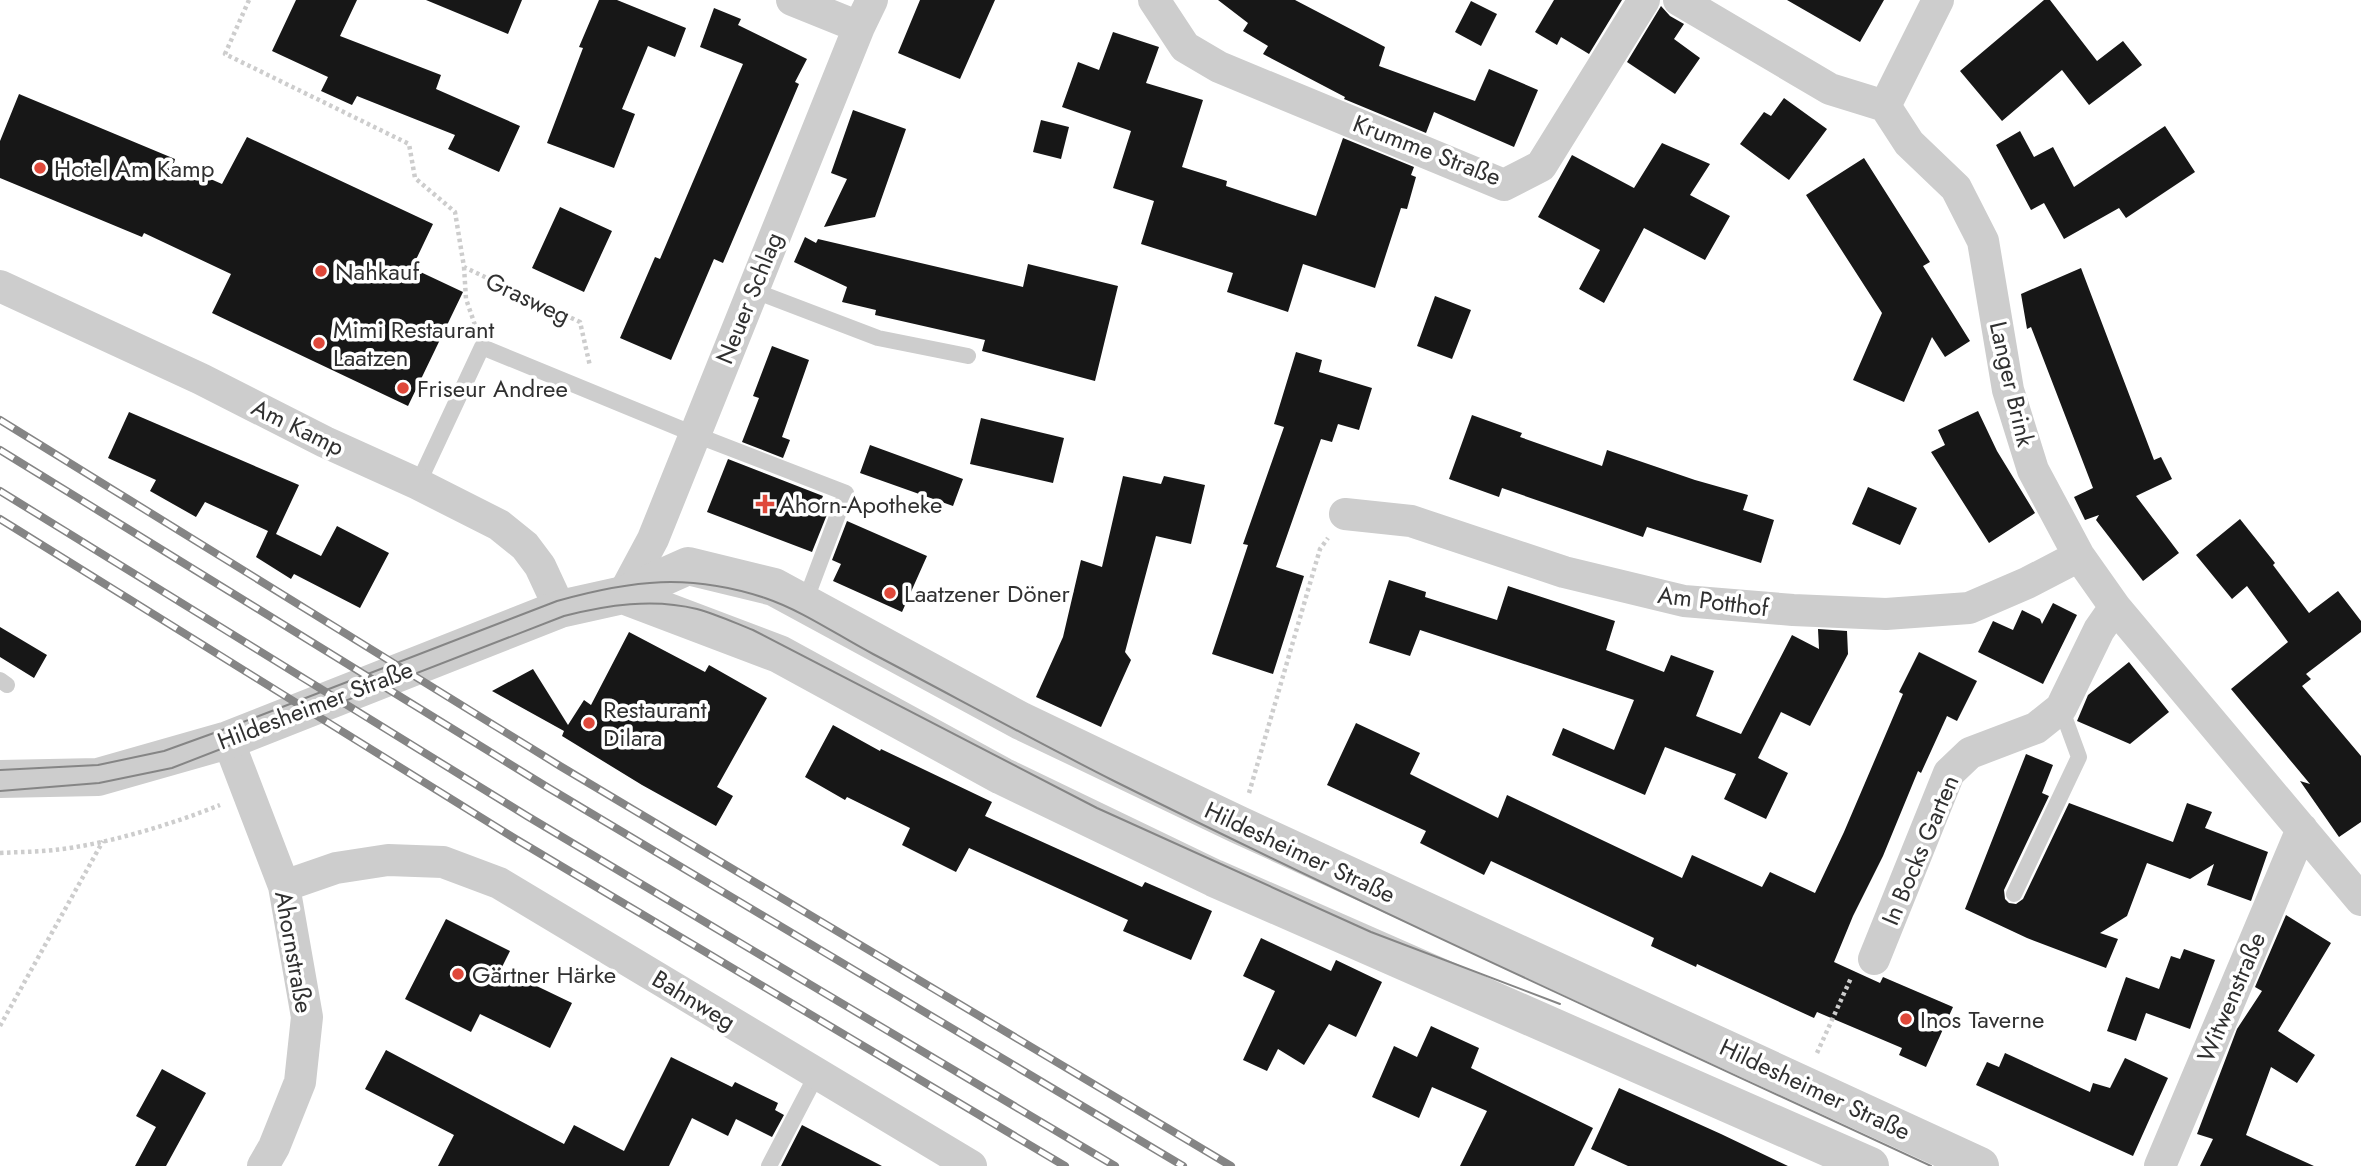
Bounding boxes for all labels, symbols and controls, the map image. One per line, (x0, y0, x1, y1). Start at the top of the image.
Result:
street label: Krumme Straße (1348, 106, 1506, 194)
place label: Hotel Am Kamp (54, 151, 214, 186)
marker: Hotel Am Kamp (32, 160, 48, 176)
street label: Neuer Schlag (707, 227, 791, 369)
place label: Nahkauf (335, 254, 420, 289)
marker: Nahkauf (313, 263, 329, 279)
street label: Grasweg (480, 263, 576, 333)
place label: Mimi Restaurant Laatzen (333, 312, 495, 375)
street label: Langer Brink (1981, 318, 2043, 450)
marker: Mimi Restaurant Laatzen (311, 335, 327, 351)
place label: Friseur Andree (417, 371, 568, 406)
marker: Friseur Andree (395, 380, 411, 396)
street label: Am Kamp (246, 390, 350, 464)
place label: Ahorn-Apotheke (779, 487, 942, 522)
marker: Ahorn-Apotheke (757, 496, 773, 512)
place label: Laatzener Döner (904, 576, 1070, 611)
street label: Am Potthof (1656, 577, 1772, 625)
marker: Laatzener Döner (882, 585, 898, 601)
street label: Hildesheimer Straße (212, 652, 418, 758)
place label: Restaurant Dilara (603, 692, 707, 755)
marker: Restaurant Dilara (581, 715, 597, 731)
street label: In Bocks Garten (1873, 769, 1967, 931)
street label: Hildesheimer Straße (1199, 792, 1401, 912)
street label: Ahornstraße (266, 888, 322, 1016)
street label: Witwenstraße (2188, 927, 2274, 1067)
place label: Gärtner Härke (472, 957, 616, 992)
street label: Bahnweg (646, 961, 742, 1039)
marker: Gärtner Härke (450, 966, 466, 982)
place label: Inos Taverne (1920, 1002, 2044, 1037)
marker: Inos Taverne (1898, 1011, 1914, 1027)
street label: Hildesheimer Straße (1714, 1029, 1916, 1149)

